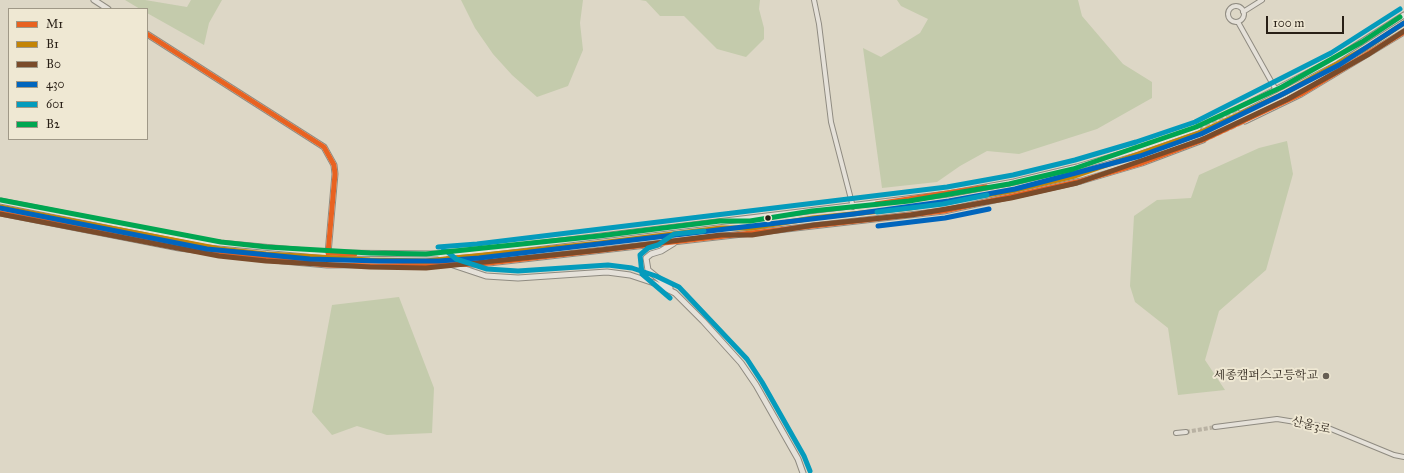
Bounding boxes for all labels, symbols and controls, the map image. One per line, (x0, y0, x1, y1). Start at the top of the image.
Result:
legend (8, 8, 148, 140)
scale bar (1268, 8, 1346, 34)
text: 100 m (1273, 16, 1304, 30)
text: M1 (46, 17, 63, 31)
text: B1 (46, 37, 59, 51)
text: B0 (46, 57, 61, 71)
text: 430 (46, 77, 64, 91)
text: 601 (46, 97, 64, 111)
text: B2 (46, 117, 60, 131)
unlabelled marker (763, 213, 773, 223)
place label: 세종캠퍼스고등학교 (1214, 369, 1318, 383)
marker: 세종캠퍼스고등학교 (1321, 371, 1331, 381)
street label: 산울3로 (1290, 415, 1332, 437)

